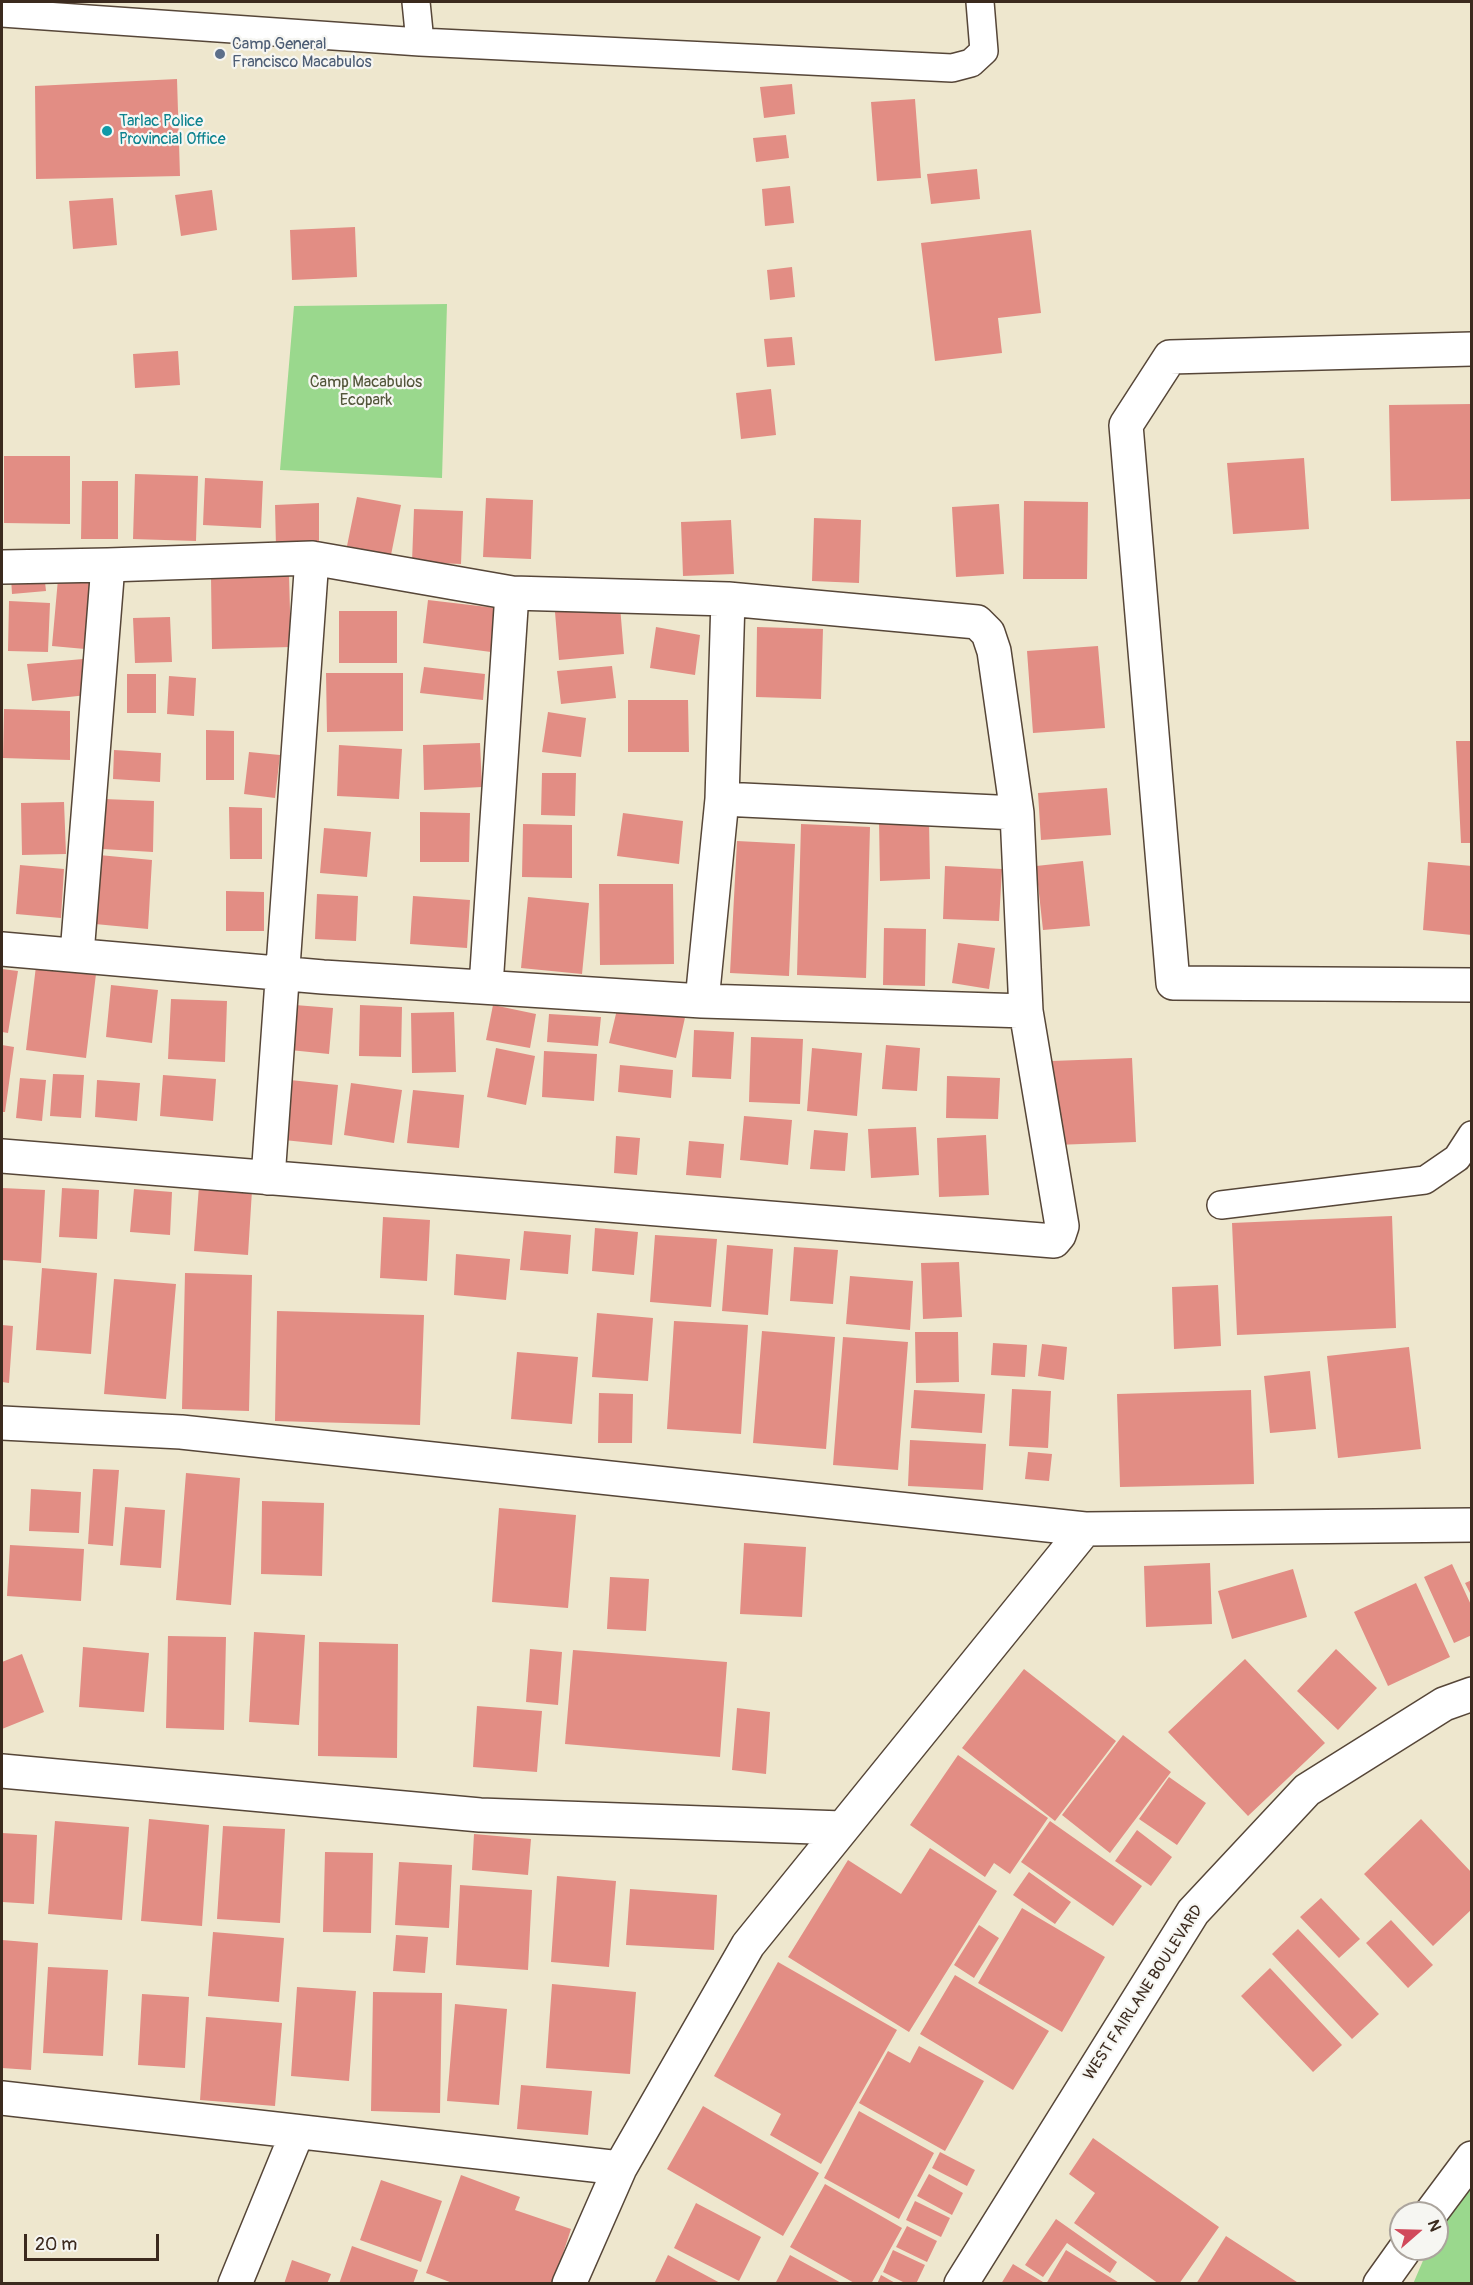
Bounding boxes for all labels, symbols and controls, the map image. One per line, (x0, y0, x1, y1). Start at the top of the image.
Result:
place label: Camp General Francisco Macabulos (232, 35, 372, 73)
marker: Camp General Francisco Macabulos (213, 47, 227, 61)
place label: Tarlac Police Provincial Office (119, 112, 226, 150)
marker: Tarlac Police Provincial Office (100, 124, 114, 138)
park label: Camp Macabulos Ecopark (310, 373, 422, 411)
street label: WEST FAIRLANE BOULEVARD (1080, 1902, 1208, 2084)
north arrow (1389, 2201, 1449, 2261)
text: N (1423, 2217, 1445, 2234)
scale bar (27, 2222, 162, 2260)
text: 20 m (35, 2233, 77, 2256)

